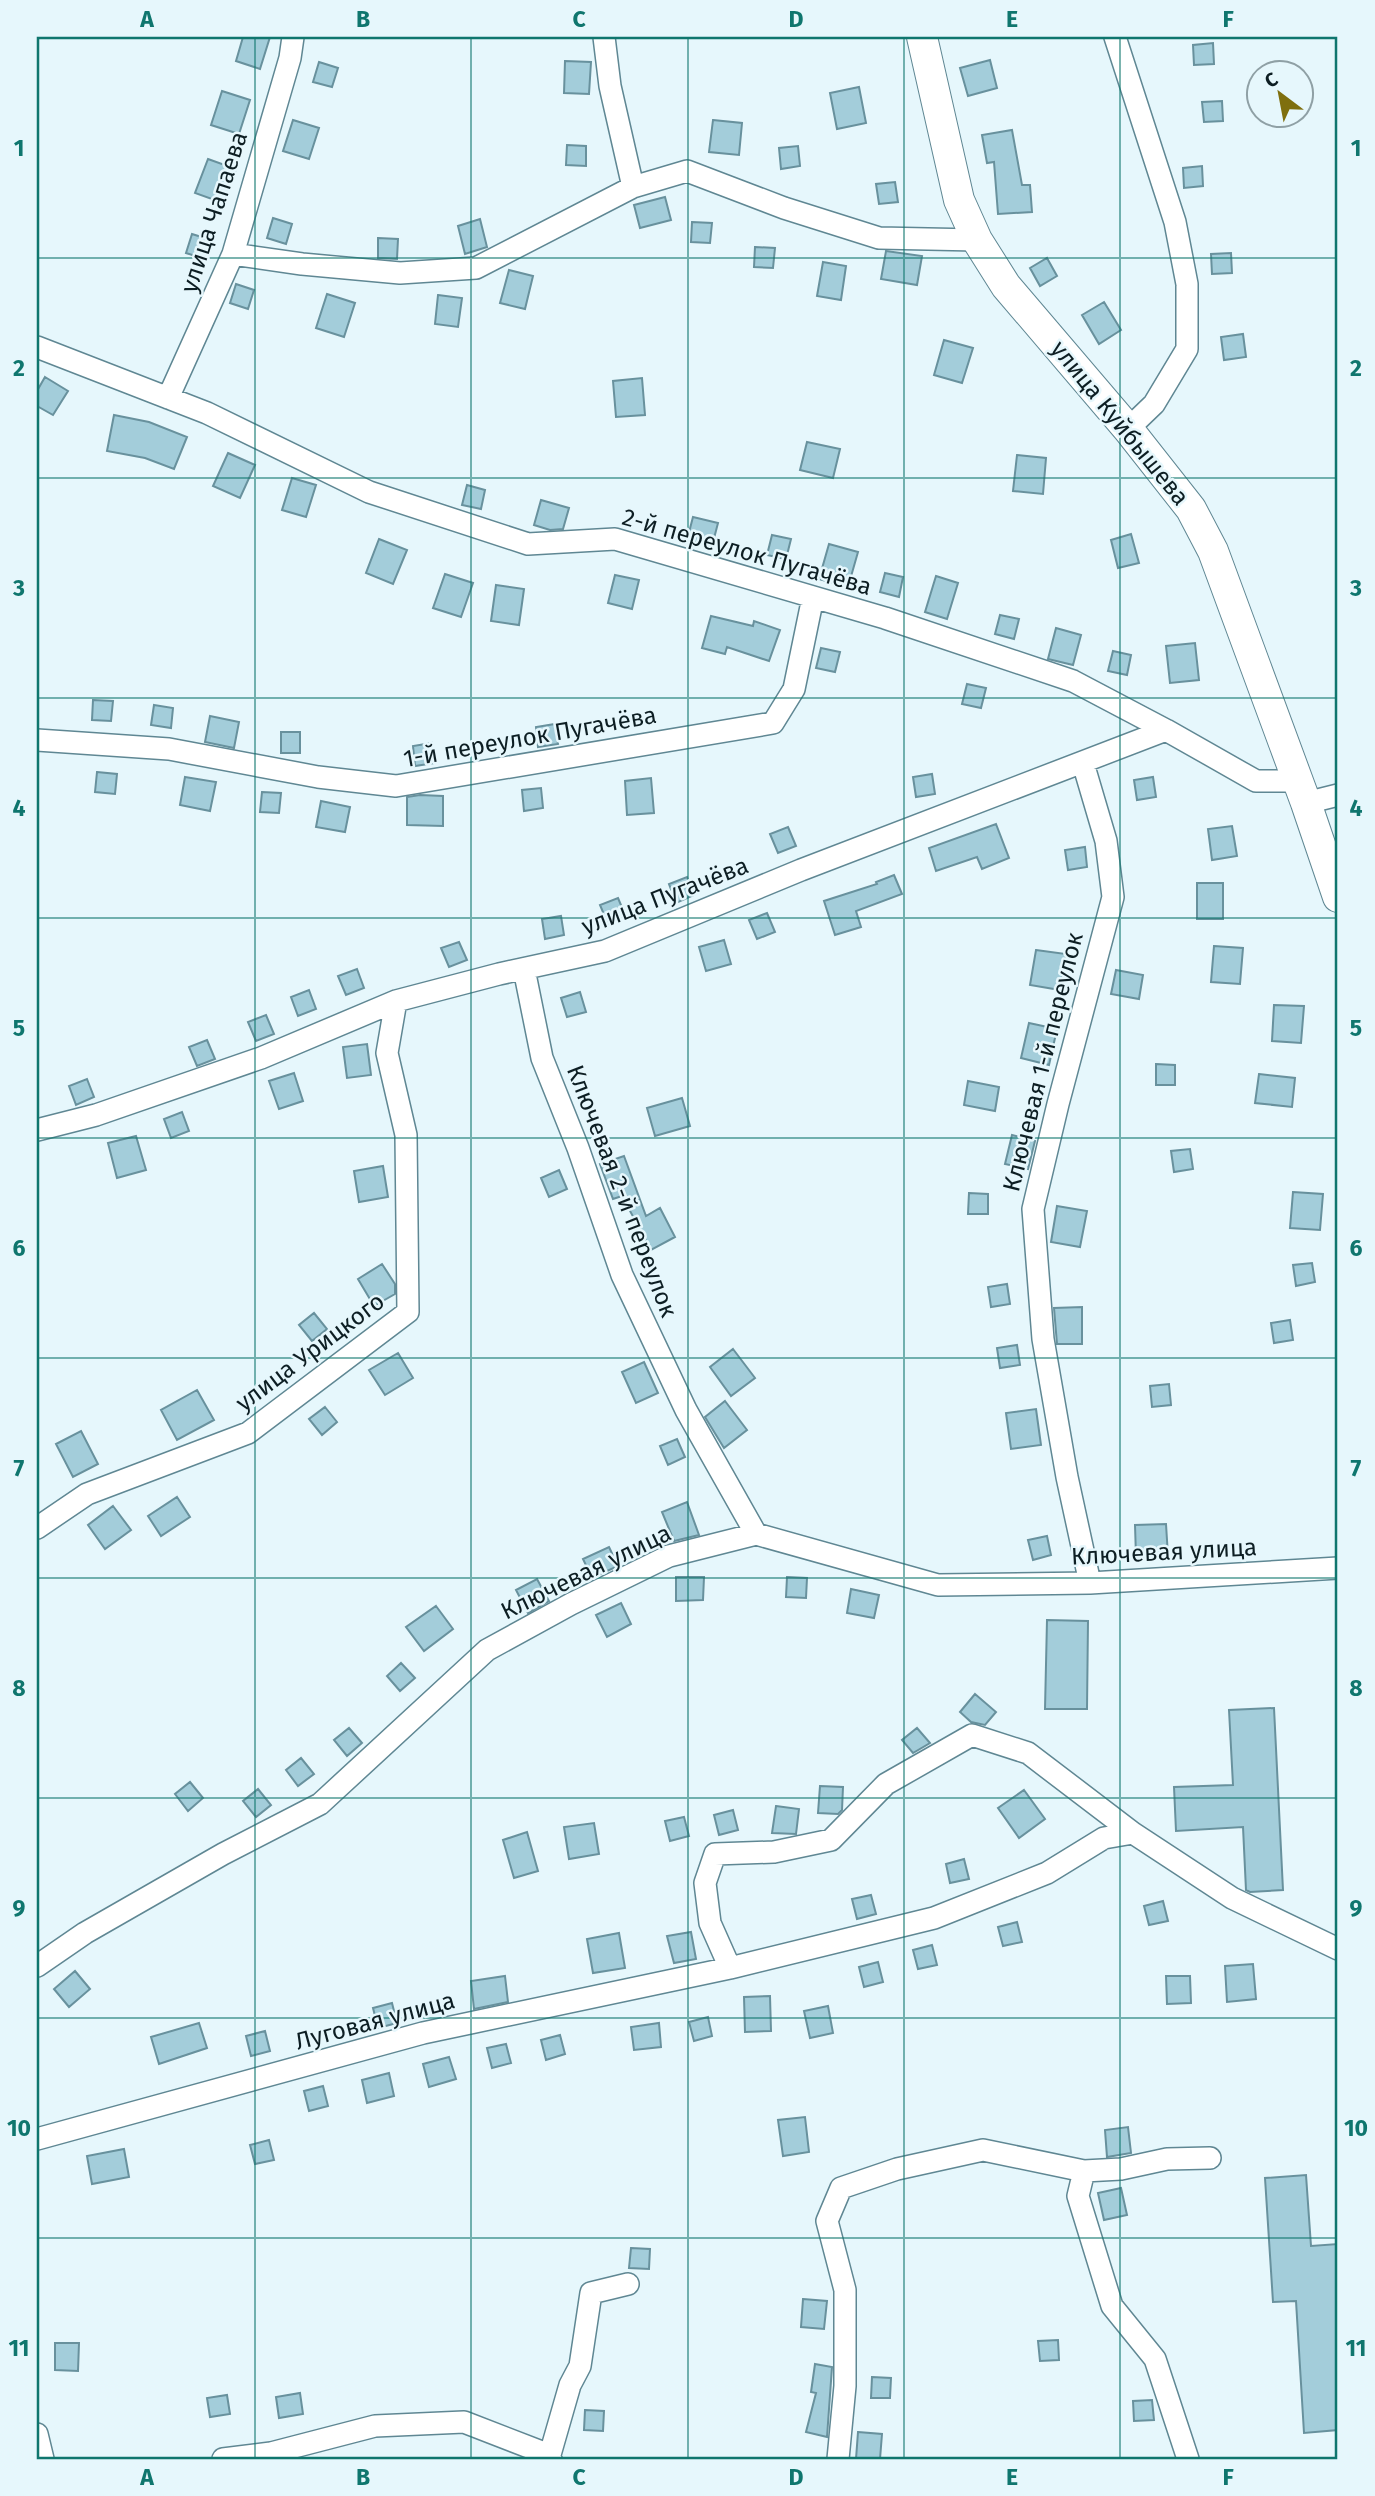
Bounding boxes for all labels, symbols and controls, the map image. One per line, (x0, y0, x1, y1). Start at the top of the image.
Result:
text: A (139, 5, 154, 33)
text: B (356, 5, 370, 33)
text: C (572, 5, 586, 33)
text: D (789, 5, 804, 33)
text: E (1006, 5, 1018, 33)
text: F (1222, 5, 1234, 33)
north arrow (1246, 60, 1316, 130)
text: С (1261, 67, 1282, 93)
street label: улица Чапаева (175, 128, 253, 296)
text: 1 (14, 134, 24, 162)
text: 1 (1351, 134, 1361, 162)
street label: улица Куйбышева (1045, 335, 1195, 511)
text: 2 (13, 354, 25, 382)
text: 2 (1350, 354, 1362, 382)
street label: 2-й переулок Пугачёва (619, 503, 875, 601)
text: 3 (12, 574, 25, 602)
text: 3 (1349, 574, 1362, 602)
street label: 1-й переулок Пугачёва (401, 701, 659, 773)
text: 4 (13, 794, 26, 822)
text: 4 (1350, 794, 1363, 822)
street label: улица Пугачёва (578, 851, 752, 941)
street label: Ключевая 1-й переулок (997, 929, 1089, 1195)
text: 5 (13, 1014, 25, 1042)
text: 5 (1350, 1014, 1362, 1042)
street label: Ключевая 2-й переулок (561, 1061, 683, 1321)
text: 6 (13, 1234, 26, 1262)
text: 6 (1350, 1234, 1363, 1262)
street label: улица Урицкого (230, 1287, 390, 1417)
text: 7 (14, 1454, 25, 1482)
text: 7 (1351, 1454, 1362, 1482)
street label: Ключевая улица (496, 1519, 676, 1625)
street label: Ключевая улица (1070, 1533, 1258, 1571)
text: 8 (12, 1674, 26, 1702)
text: 8 (1349, 1674, 1363, 1702)
text: 9 (13, 1894, 26, 1922)
text: 9 (1350, 1894, 1363, 1922)
street label: Луговая улица (292, 1986, 458, 2056)
text: 10 (7, 2114, 31, 2142)
text: 10 (1344, 2114, 1368, 2142)
text: 11 (9, 2334, 29, 2362)
text: 11 (1346, 2334, 1366, 2362)
text: A (139, 2463, 154, 2491)
text: B (356, 2463, 370, 2491)
text: C (572, 2463, 586, 2491)
text: D (789, 2463, 804, 2491)
text: E (1006, 2463, 1018, 2491)
text: F (1222, 2463, 1234, 2491)

